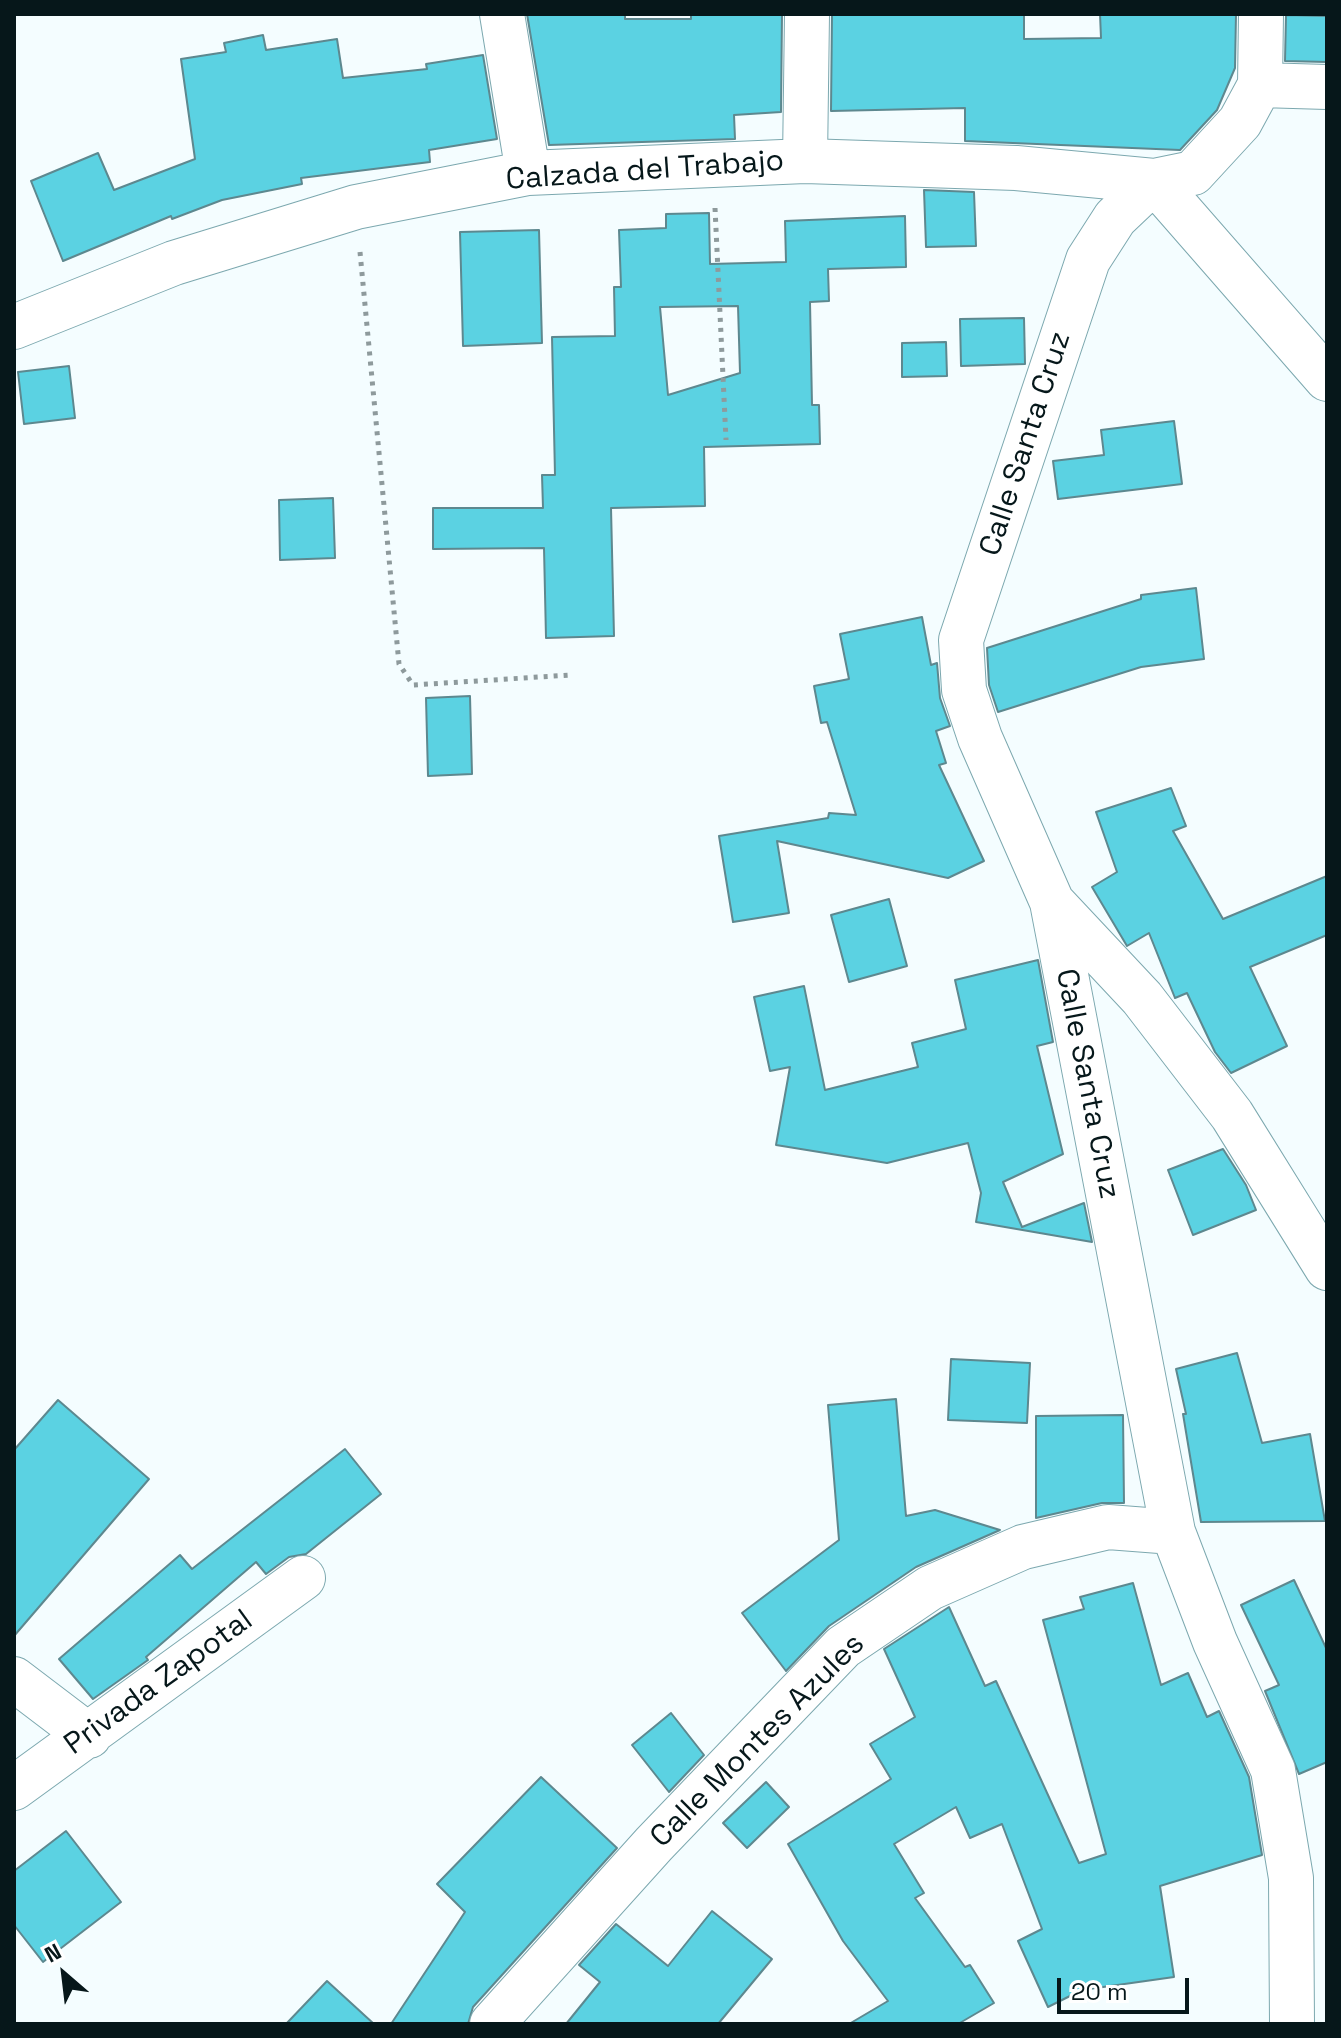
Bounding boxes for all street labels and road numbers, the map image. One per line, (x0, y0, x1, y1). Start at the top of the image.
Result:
street label: Calzada del Trabajo (505, 143, 785, 199)
street label: Calle Santa Cruz (973, 327, 1079, 561)
street label: Calle Santa Cruz (1047, 966, 1127, 1202)
street label: Privada Zapotal (58, 1603, 260, 1763)
street label: Calle Montes Azules (644, 1627, 872, 1855)

